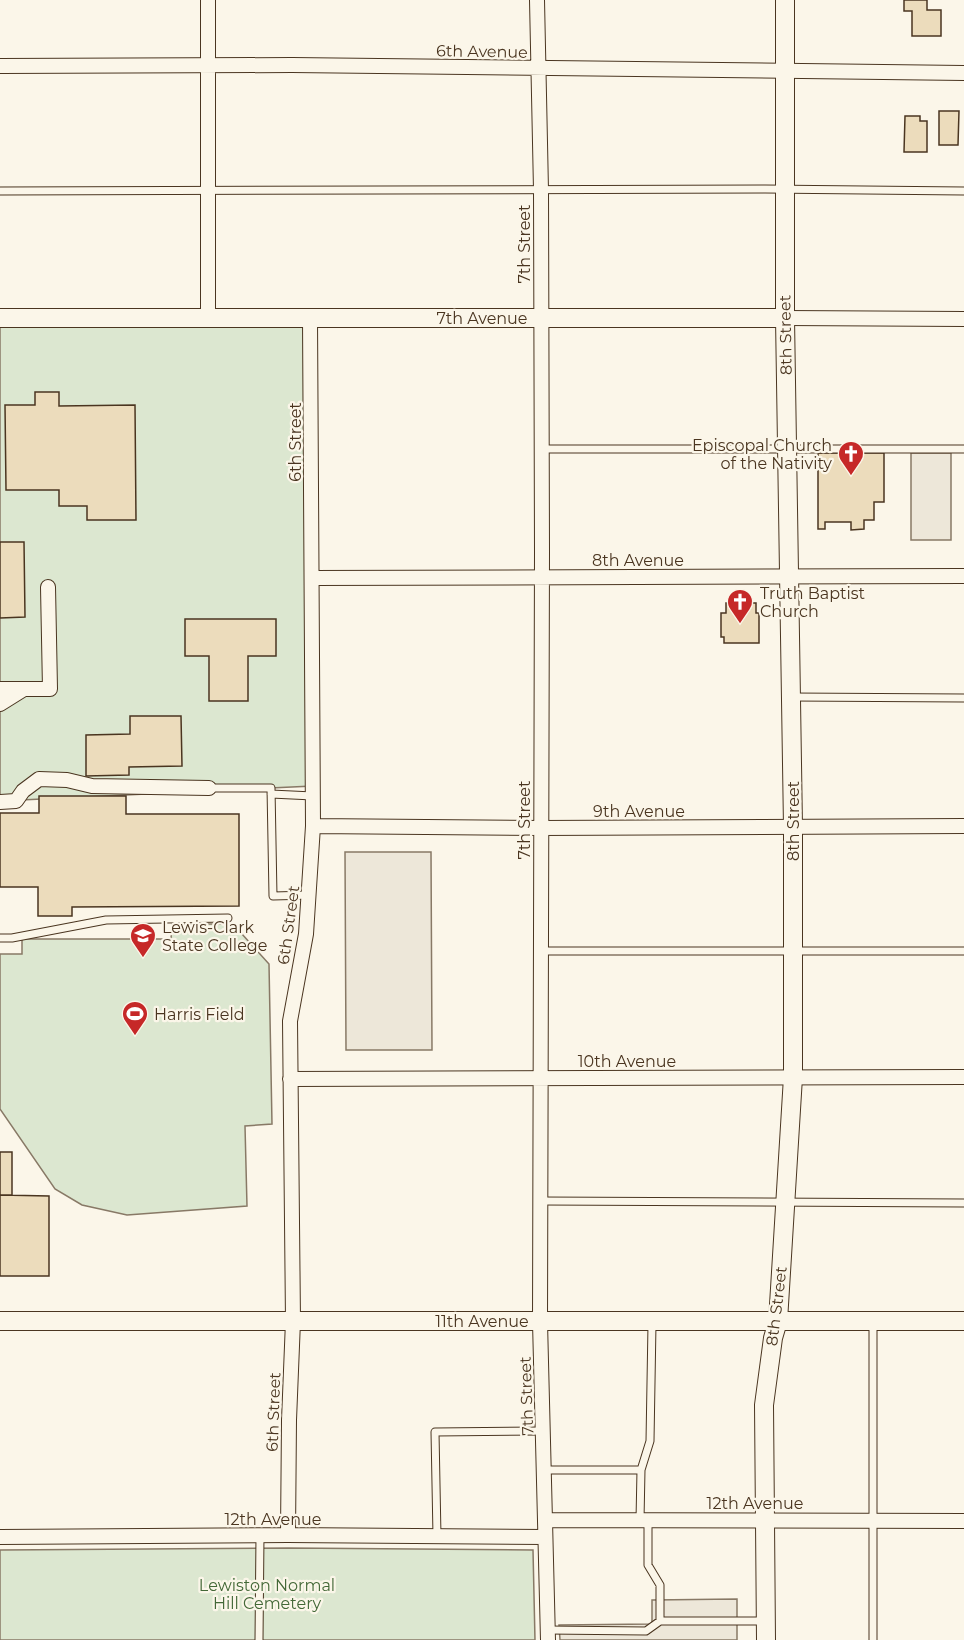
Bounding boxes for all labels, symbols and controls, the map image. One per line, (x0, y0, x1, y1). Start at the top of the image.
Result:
street label: 6th Avenue (436, 41, 528, 62)
street label: 7th Street (515, 204, 534, 284)
street label: 8th Street (775, 294, 796, 375)
street label: 7th Avenue (436, 309, 528, 328)
street label: 6th Street (286, 402, 305, 482)
place label: Episcopal Church of the Nativity (692, 436, 832, 473)
church icon: Episcopal Church of the Nativity (836, 439, 866, 477)
street label: 8th Avenue (592, 551, 684, 570)
place label: Truth Baptist Church (760, 584, 866, 621)
church icon: Truth Baptist Church (725, 587, 755, 625)
street label: 7th Street (515, 780, 534, 860)
street label: 8th Street (784, 780, 803, 861)
street label: 9th Avenue (593, 802, 685, 821)
street label: 6th Street (274, 884, 304, 966)
place label: Lewis-Clark State College (162, 918, 267, 955)
school or university icon: Lewis-Clark State College (128, 921, 158, 959)
sports icon: Harris Field (120, 999, 150, 1037)
place label: Harris Field (154, 1005, 245, 1024)
street label: 10th Avenue (578, 1052, 676, 1071)
street label: 8th Street (762, 1265, 791, 1347)
street label: 11th Avenue (435, 1312, 529, 1331)
street label: 7th Street (516, 1356, 537, 1436)
street label: 6th Street (263, 1371, 284, 1452)
street label: 12th Avenue (707, 1494, 803, 1513)
street label: 12th Avenue (225, 1510, 321, 1529)
park label: Lewiston Normal Hill Cemetery (199, 1576, 335, 1613)

